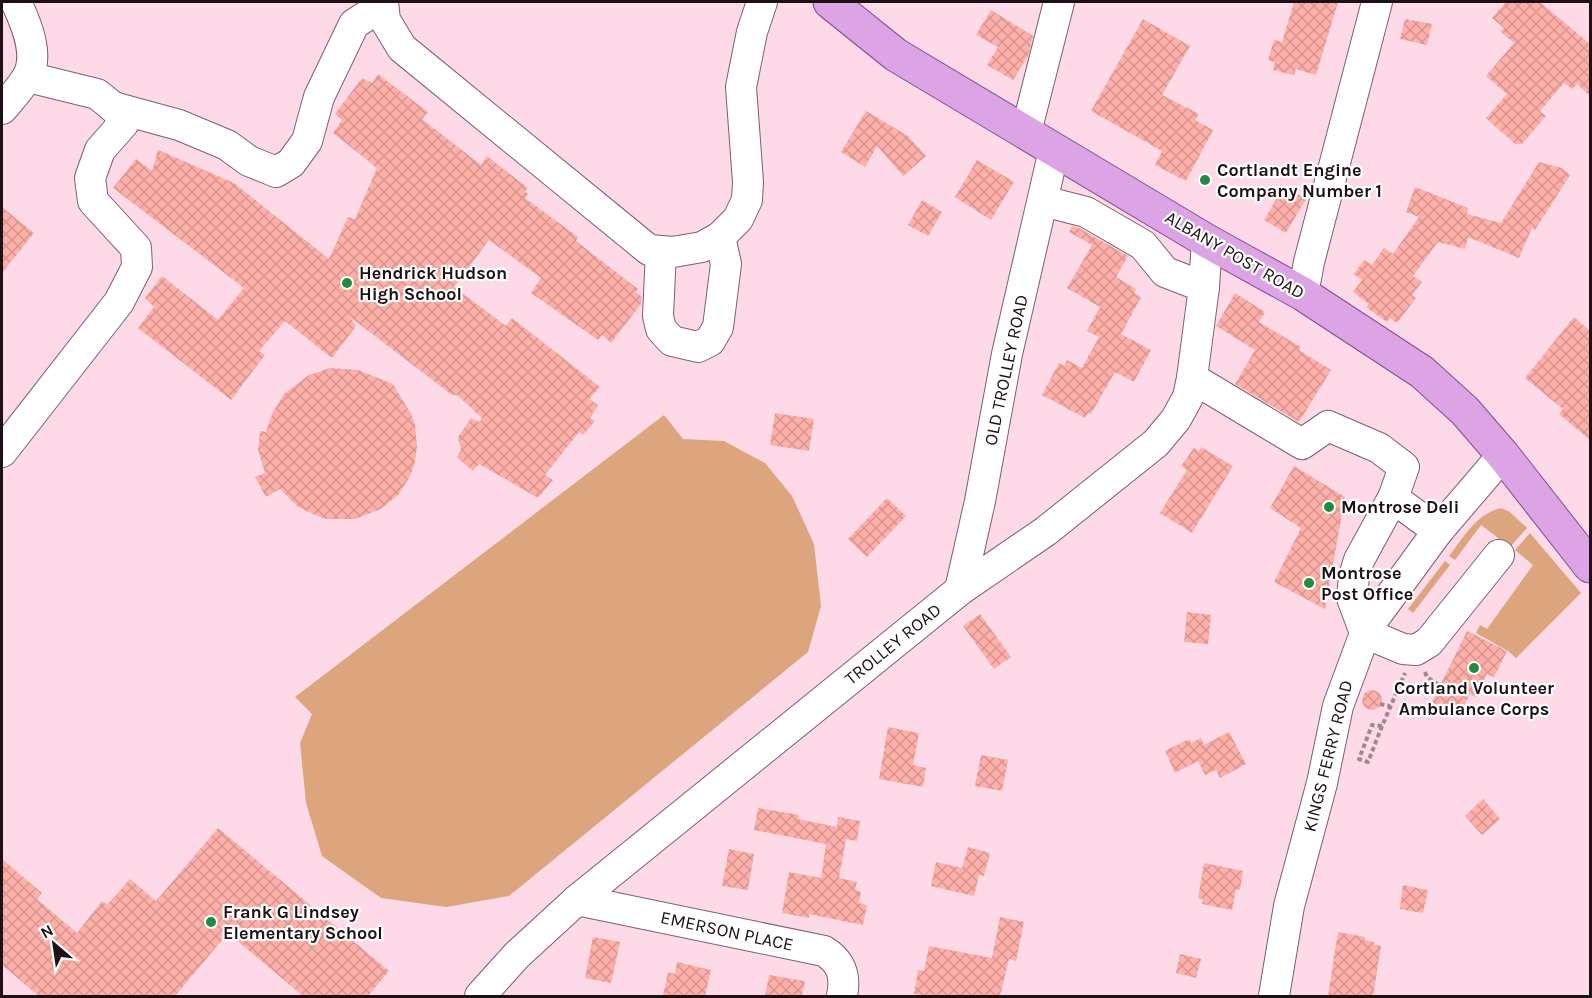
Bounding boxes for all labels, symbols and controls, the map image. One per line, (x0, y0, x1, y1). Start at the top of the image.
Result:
place label: Cortlandt Engine Company Number 1 (1217, 159, 1382, 202)
marker: Cortlandt Engine Company Number 1 (1198, 173, 1212, 187)
street label: ALBANY POST ROAD (1161, 206, 1309, 304)
place label: Hendrick Hudson High School (359, 262, 507, 305)
marker: Hendrick Hudson High School (340, 276, 354, 290)
street label: OLD TROLLEY ROAD (979, 292, 1033, 448)
place label: Montrose Deli (1341, 496, 1459, 518)
marker: Montrose Deli (1322, 500, 1336, 514)
place label: Montrose Post Office (1321, 562, 1413, 605)
marker: Montrose Post Office (1302, 576, 1316, 590)
street label: TROLLEY ROAD (840, 598, 946, 690)
marker: Cortland Volunteer Ambulance Corps (1467, 661, 1481, 675)
place label: Cortland Volunteer Ambulance Corps (1394, 677, 1554, 720)
street label: KINGS FERRY ROAD (1298, 678, 1358, 834)
place label: Frank G Lindsey Elementary School (223, 901, 383, 944)
street label: EMERSON PLACE (658, 906, 796, 956)
north arrow (24, 914, 84, 974)
marker: Frank G Lindsey Elementary School (204, 915, 218, 929)
text: N (37, 920, 57, 942)

